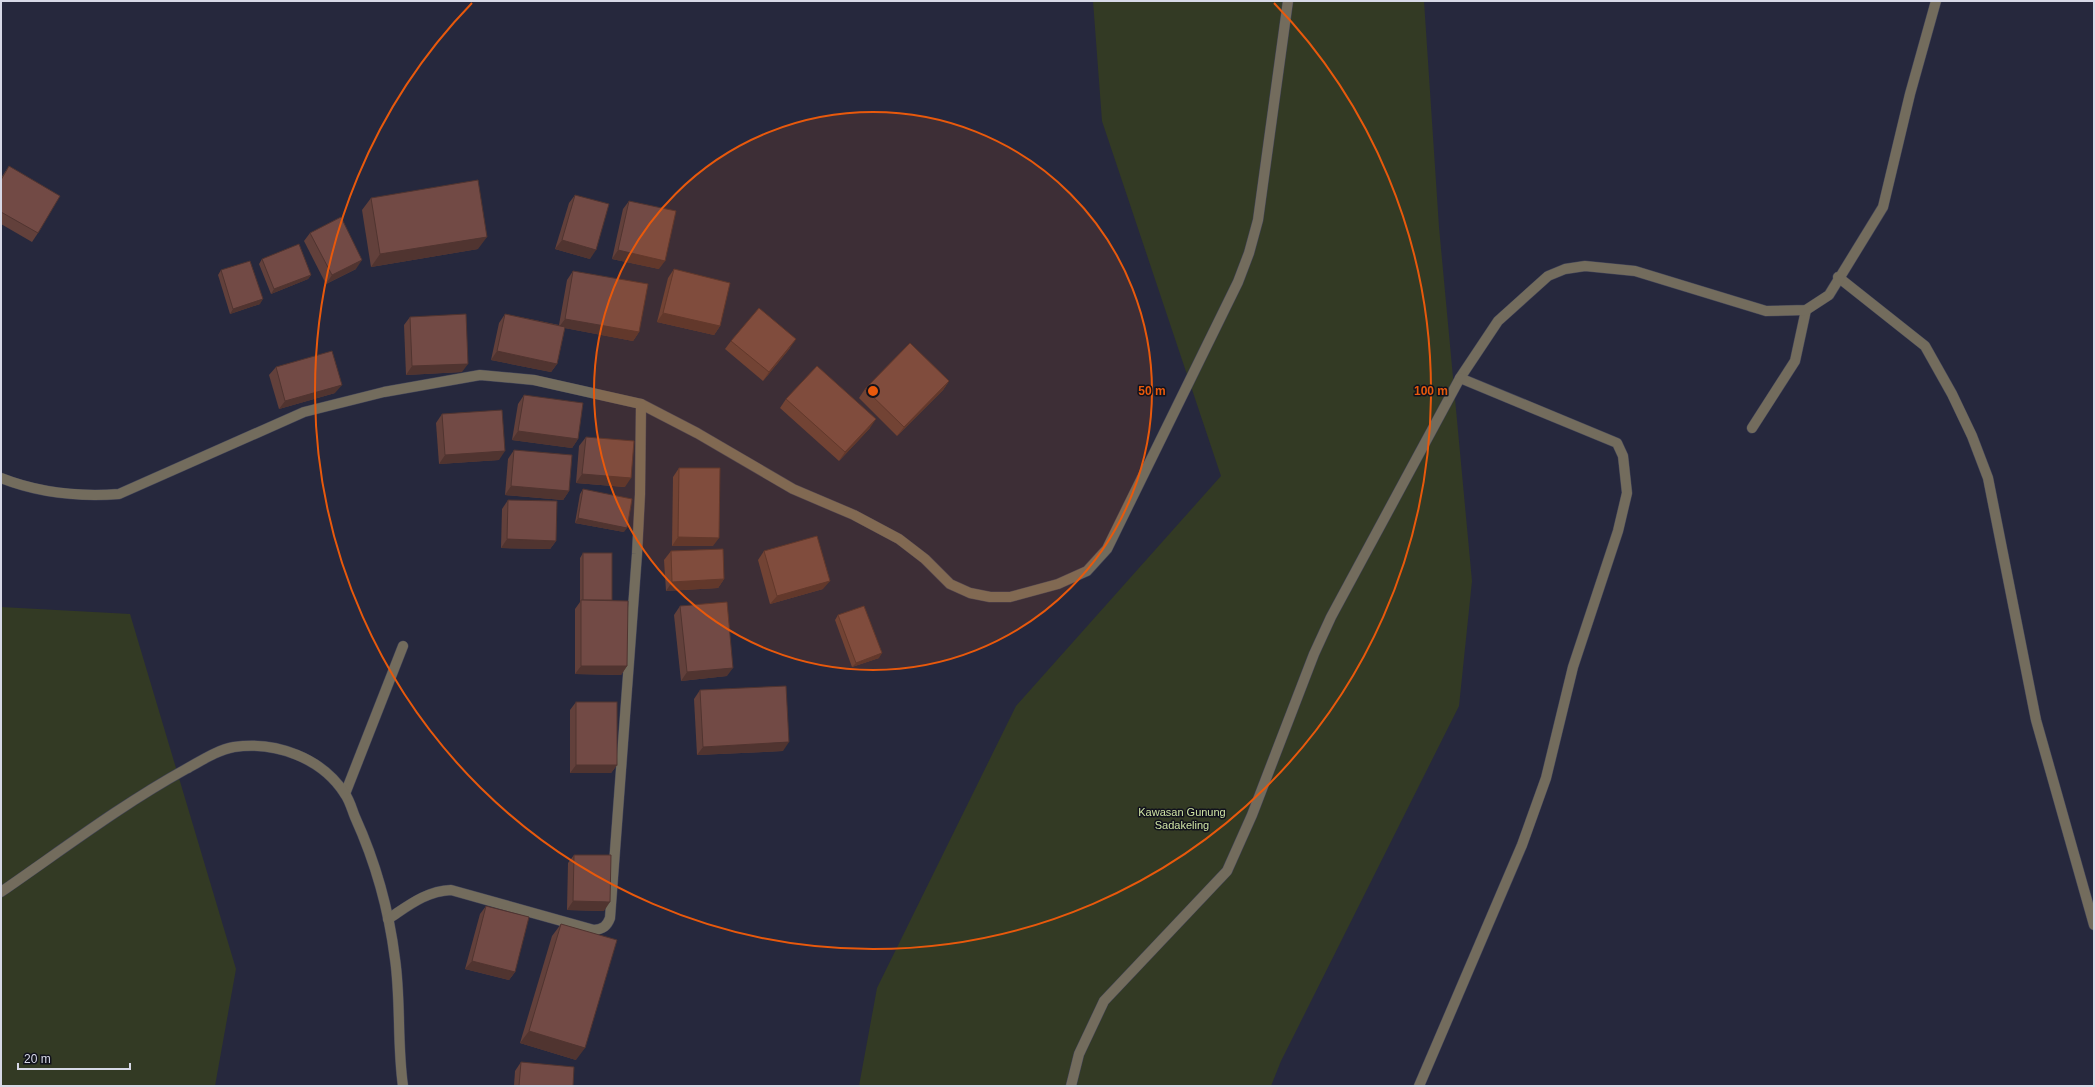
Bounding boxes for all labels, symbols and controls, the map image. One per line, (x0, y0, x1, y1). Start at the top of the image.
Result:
centre of rings (866, 384, 880, 398)
text: 50 m (1138, 384, 1166, 398)
text: 100 m (1414, 384, 1448, 398)
park label: Kawasan Gunung Sadakeling (1138, 806, 1226, 831)
scale bar (18, 1045, 130, 1071)
text: 20 m (24, 1052, 51, 1066)

